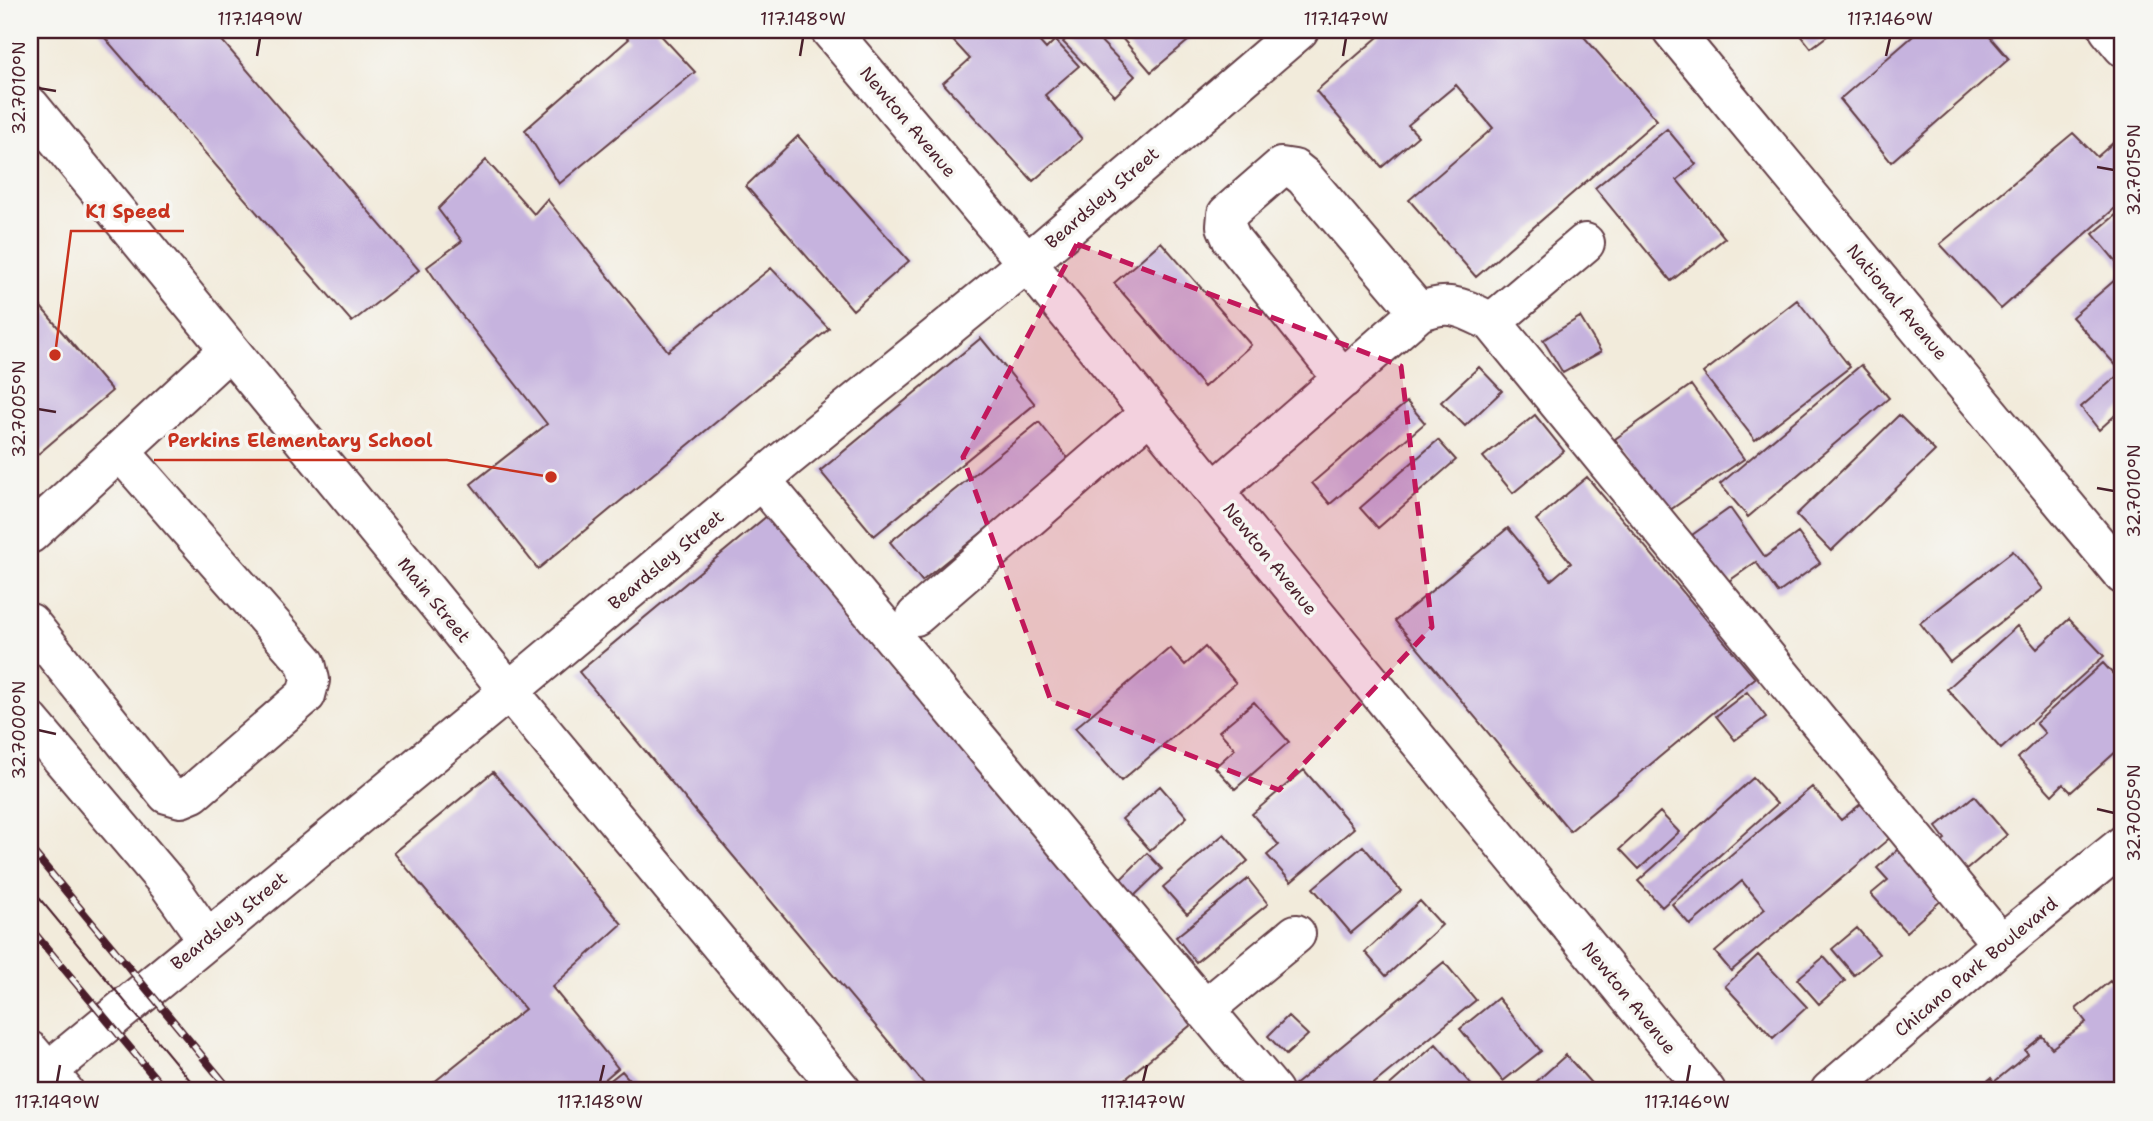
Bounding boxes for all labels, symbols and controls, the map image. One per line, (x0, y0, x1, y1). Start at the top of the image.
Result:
text: 117.149°W (217, 7, 303, 31)
text: 117.148°W (760, 7, 846, 31)
text: 117.147°W (1303, 7, 1389, 31)
text: 117.146°W (1847, 7, 1933, 31)
text: 32.7010°N (7, 41, 31, 135)
street label: Newton Avenue (855, 61, 961, 183)
text: 32.7015°N (2122, 124, 2146, 216)
street label: Beardsley Street (1040, 142, 1164, 254)
callout: K1 Speed (71, 191, 184, 231)
text: K1 Speed (85, 199, 171, 224)
street label: National Avenue (1841, 239, 1953, 365)
text: 32.7005°N (7, 360, 31, 458)
callout: Perkins Elementary School (154, 420, 447, 460)
text: Perkins Elementary School (167, 428, 433, 453)
text: 32.7010°N (2122, 444, 2146, 538)
street label: Newton Avenue (1217, 498, 1323, 620)
street label: Beardsley Street (603, 504, 729, 615)
street label: Main Street (392, 552, 476, 648)
text: 32.7000°N (7, 680, 31, 780)
text: 32.7005°N (2122, 764, 2146, 862)
street label: Beardsley Street (166, 866, 293, 976)
street label: Chicano Park Boulevard (1889, 892, 2063, 1042)
street label: Newton Avenue (1576, 937, 1682, 1059)
text: 117.149°W (14, 1090, 100, 1114)
text: 117.148°W (557, 1090, 643, 1114)
text: 117.147°W (1100, 1090, 1186, 1114)
text: 117.146°W (1644, 1090, 1730, 1114)

